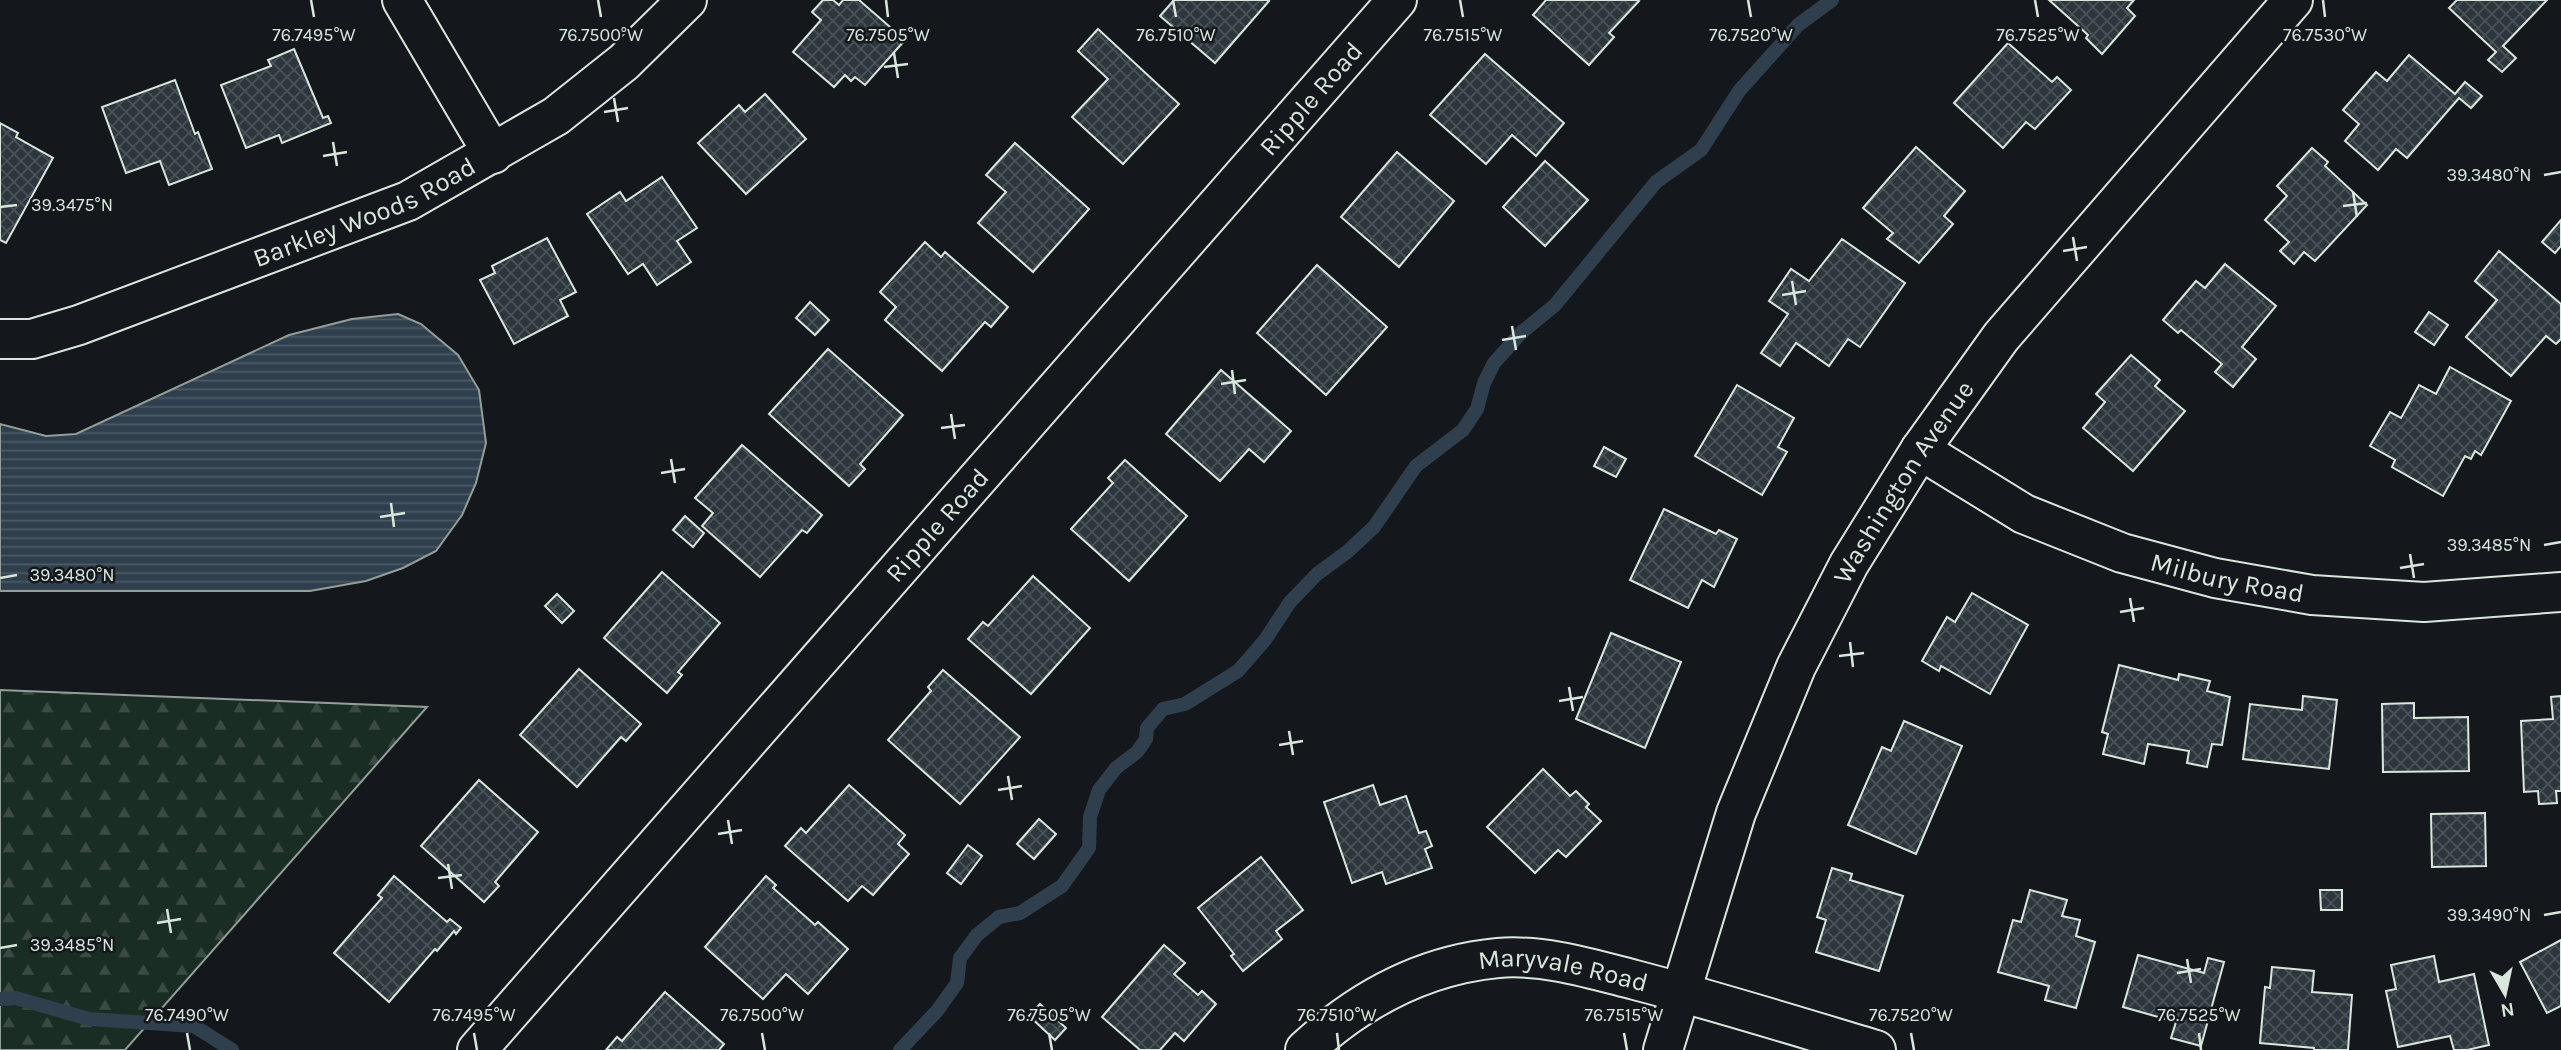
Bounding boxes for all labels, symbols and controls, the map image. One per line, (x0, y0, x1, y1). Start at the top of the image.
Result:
text: 76.7495°W (272, 24, 356, 46)
text: 76.7500°W (559, 24, 643, 46)
text: 76.7505°W (846, 24, 930, 46)
text: 76.7510°W (1136, 24, 1216, 46)
text: 76.7515°W (1424, 24, 1502, 46)
text: 76.7520°W (1709, 24, 1793, 46)
text: 76.7525°W (1996, 24, 2080, 46)
text: 76.7530°W (2283, 24, 2367, 46)
street label: Ripple Road (1253, 35, 1369, 162)
street label: Barkley Woods Road (249, 150, 481, 273)
text: 39.3480°N (2446, 164, 2532, 186)
text: 39.3475°N (31, 194, 113, 216)
street label: Washington Avenue (1826, 374, 1980, 588)
street label: Ripple Road (879, 462, 995, 588)
text: 39.3485°N (2447, 534, 2531, 556)
street label: Milbury Road (2147, 546, 2306, 609)
text: 39.3480°N (29, 564, 115, 586)
text: 39.3490°N (2447, 904, 2531, 926)
text: 39.3485°N (30, 934, 114, 956)
street label: Maryvale Road (1476, 942, 1651, 998)
north arrow (2470, 959, 2540, 1029)
text: N (2499, 998, 2516, 1022)
text: 76.7490°W (145, 1004, 229, 1026)
text: 76.7495°W (432, 1004, 516, 1026)
text: 76.7500°W (720, 1004, 804, 1026)
text: 76.7505°W (1007, 1004, 1091, 1026)
text: 76.7510°W (1297, 1004, 1377, 1026)
text: 76.7515°W (1585, 1004, 1663, 1026)
text: 76.7520°W (1869, 1004, 1953, 1026)
text: 76.7525°W (2157, 1004, 2241, 1026)

